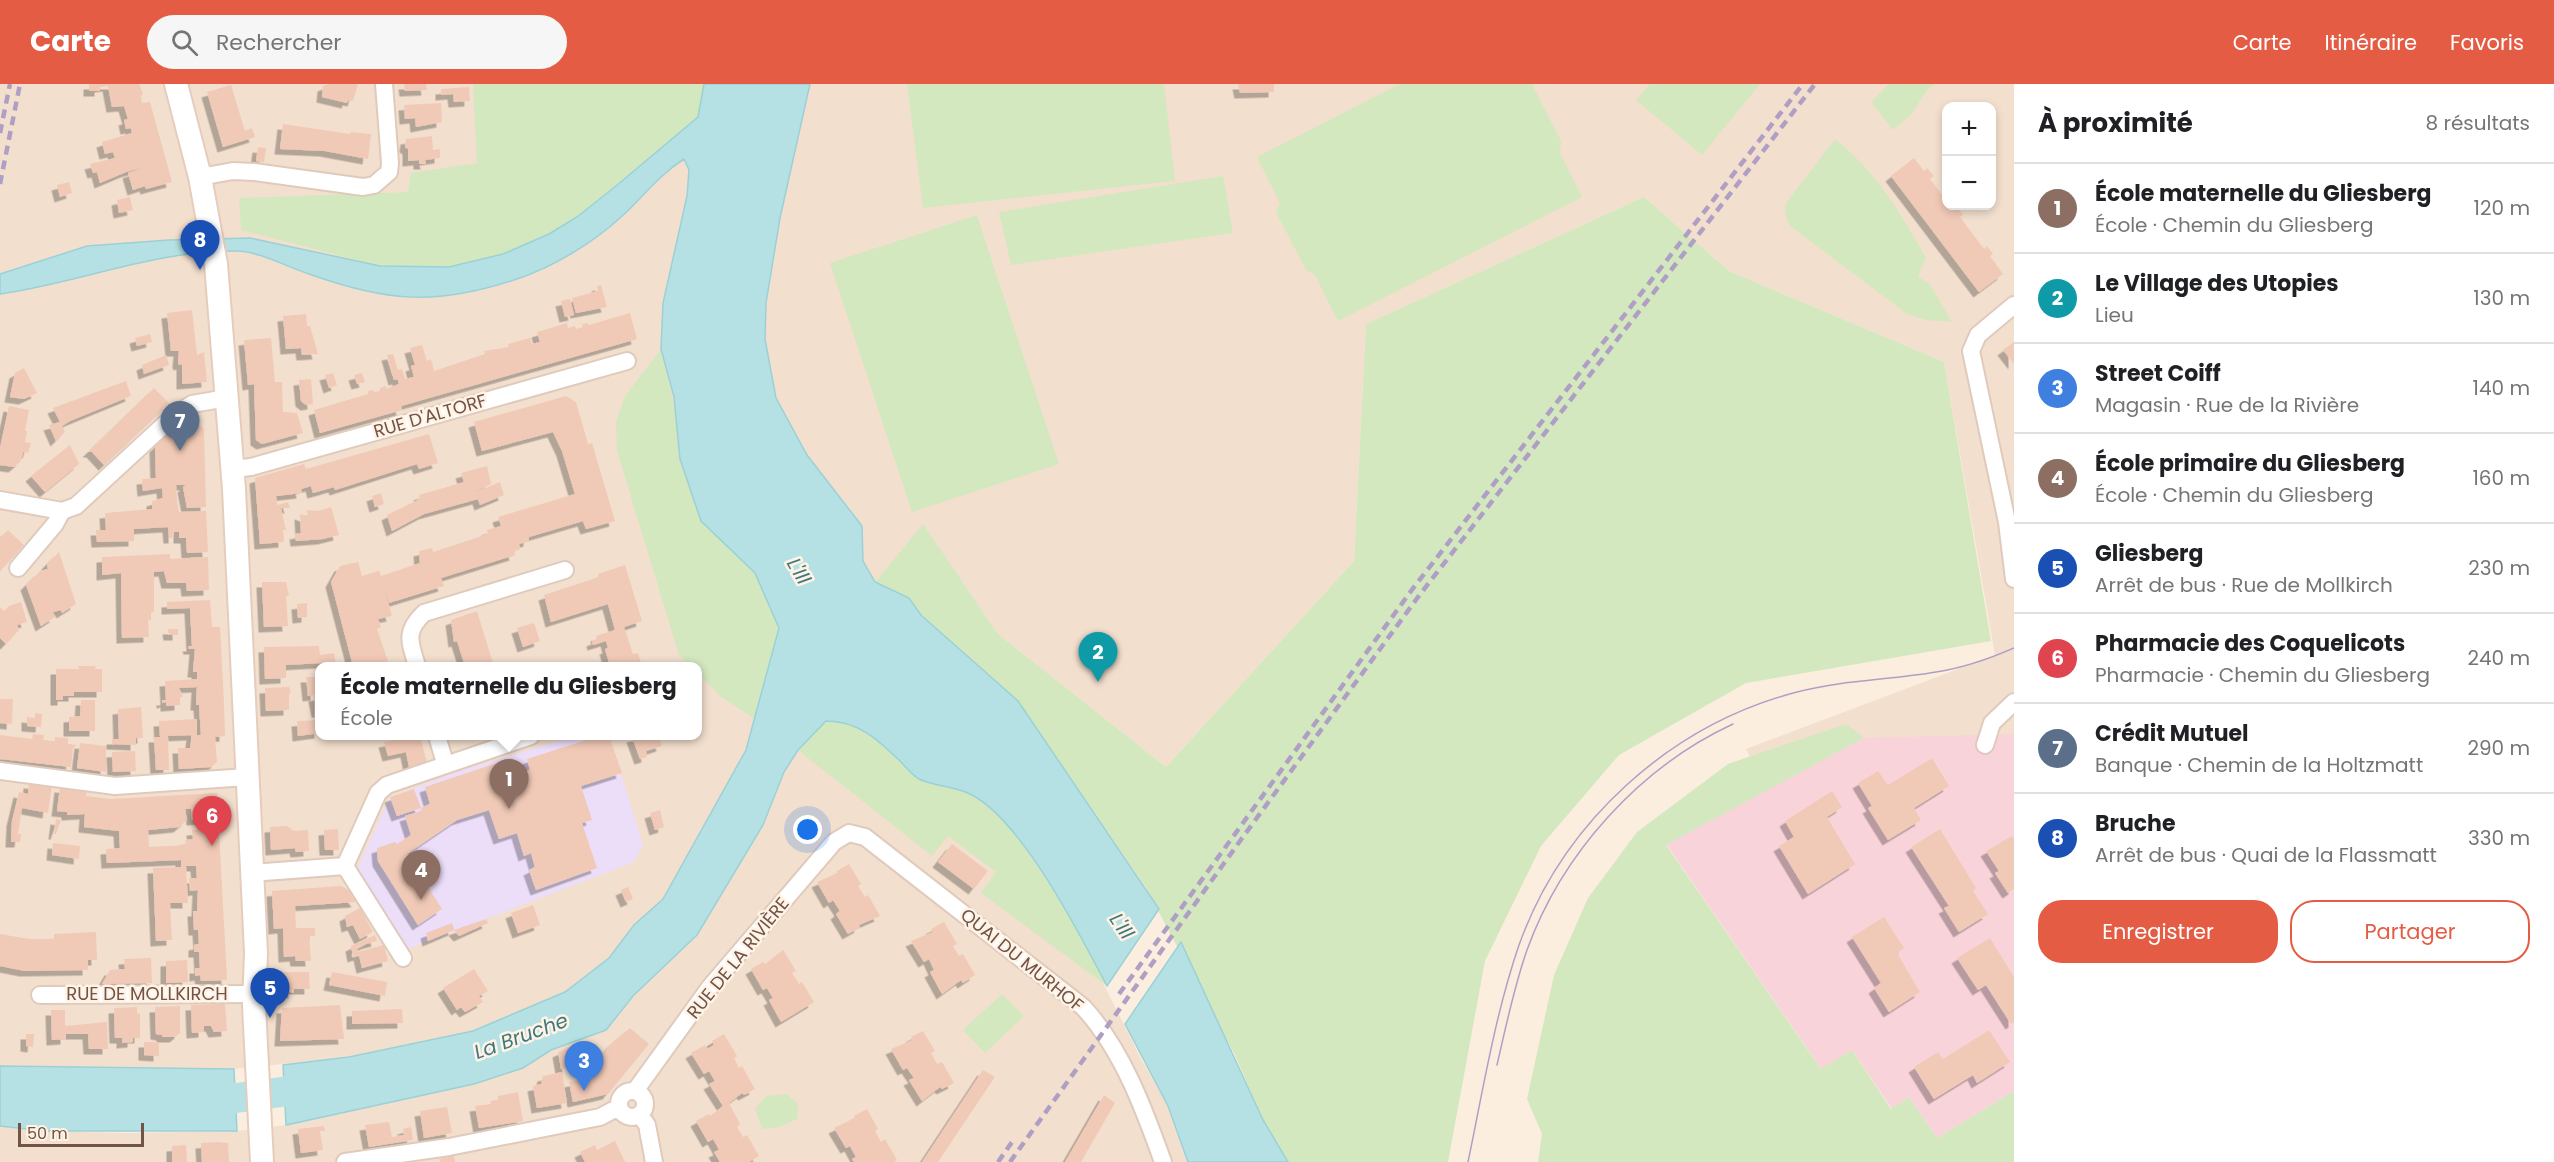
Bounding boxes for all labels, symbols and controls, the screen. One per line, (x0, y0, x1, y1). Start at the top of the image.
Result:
search box (147, 15, 567, 69)
text: Carte (30, 22, 111, 61)
icon: search (168, 26, 201, 59)
text: Rechercher (216, 27, 342, 58)
text: Carte (2233, 28, 2292, 57)
text: Itinéraire (2325, 28, 2417, 57)
text: Favoris (2450, 28, 2524, 57)
map controls (1942, 102, 1996, 210)
button: + (1942, 102, 1996, 156)
text: À proximité (2038, 105, 2193, 141)
text: 8 résultats (2426, 109, 2530, 137)
button: − (1942, 156, 1996, 210)
text: École maternelle du Gliesberg (2095, 178, 2432, 209)
text: 1 (2054, 194, 2061, 222)
text: 120 m (2474, 194, 2530, 222)
text: École · Chemin du Gliesberg (2095, 211, 2374, 239)
pin: 8 (180, 220, 220, 270)
text: Le Village des Utopies (2095, 268, 2338, 299)
text: 2 (2052, 284, 2063, 312)
text: 130 m (2473, 284, 2530, 312)
text: Lieu (2095, 301, 2134, 329)
text: Street Coiff (2095, 358, 2221, 389)
text: 3 (2051, 374, 2064, 402)
text: 140 m (2473, 374, 2530, 402)
street label: RUE D'ALTORF (370, 387, 489, 444)
text: Magasin · Rue de la Rivière (2095, 391, 2359, 419)
pin: 7 (160, 402, 200, 451)
text: École primaire du Gliesberg (2095, 448, 2405, 479)
text: 4 (2051, 464, 2064, 492)
text: 160 m (2472, 464, 2530, 492)
text: École · Chemin du Gliesberg (2095, 481, 2374, 509)
text: Gliesberg (2095, 538, 2203, 569)
water label: L'Ill (780, 552, 818, 590)
text: 5 (2051, 554, 2064, 582)
text: 230 m (2468, 554, 2530, 582)
text: Arrêt de bus · Rue de Mollkirch (2095, 571, 2393, 599)
text: Pharmacie des Coquelicots (2095, 628, 2405, 659)
pin: 2 (1078, 632, 1118, 682)
text: 6 (2051, 644, 2064, 672)
text: 240 m (2467, 644, 2530, 672)
text: Pharmacie · Chemin du Gliesberg (2095, 661, 2430, 689)
popup (315, 662, 702, 740)
text: École maternelle du Gliesberg (340, 671, 677, 702)
text: École (340, 704, 393, 732)
text: Crédit Mutuel (2095, 718, 2249, 749)
text: 7 (2052, 734, 2063, 762)
text: 290 m (2467, 734, 2530, 762)
text: Banque · Chemin de la Holtzmatt (2095, 751, 2423, 779)
pin: 1 (490, 760, 528, 809)
pin: 6 (192, 796, 232, 846)
text: Bruche (2095, 808, 2175, 839)
your location (793, 815, 822, 844)
text: 8 (2051, 824, 2064, 852)
text: 330 m (2468, 824, 2530, 852)
text: Arrêt de bus · Quai de la Flassmatt (2095, 841, 2437, 869)
pin: 4 (402, 850, 440, 900)
street label: RUE DE LA RIVIÈRE (681, 892, 795, 1024)
button: Enregistrer (2038, 900, 2278, 963)
button: Partager (2290, 900, 2530, 963)
street label: QUAI DU MURHOF (956, 902, 1089, 1017)
water label: L'Ill (1103, 907, 1141, 945)
pin: 5 (250, 968, 290, 1018)
street label: RUE DE MOLLKIRCH (66, 981, 228, 1006)
water label: La Bruche (470, 1006, 572, 1066)
pin: 3 (564, 1042, 604, 1091)
scale bar (18, 1120, 144, 1148)
text: 50 m (27, 1122, 68, 1145)

